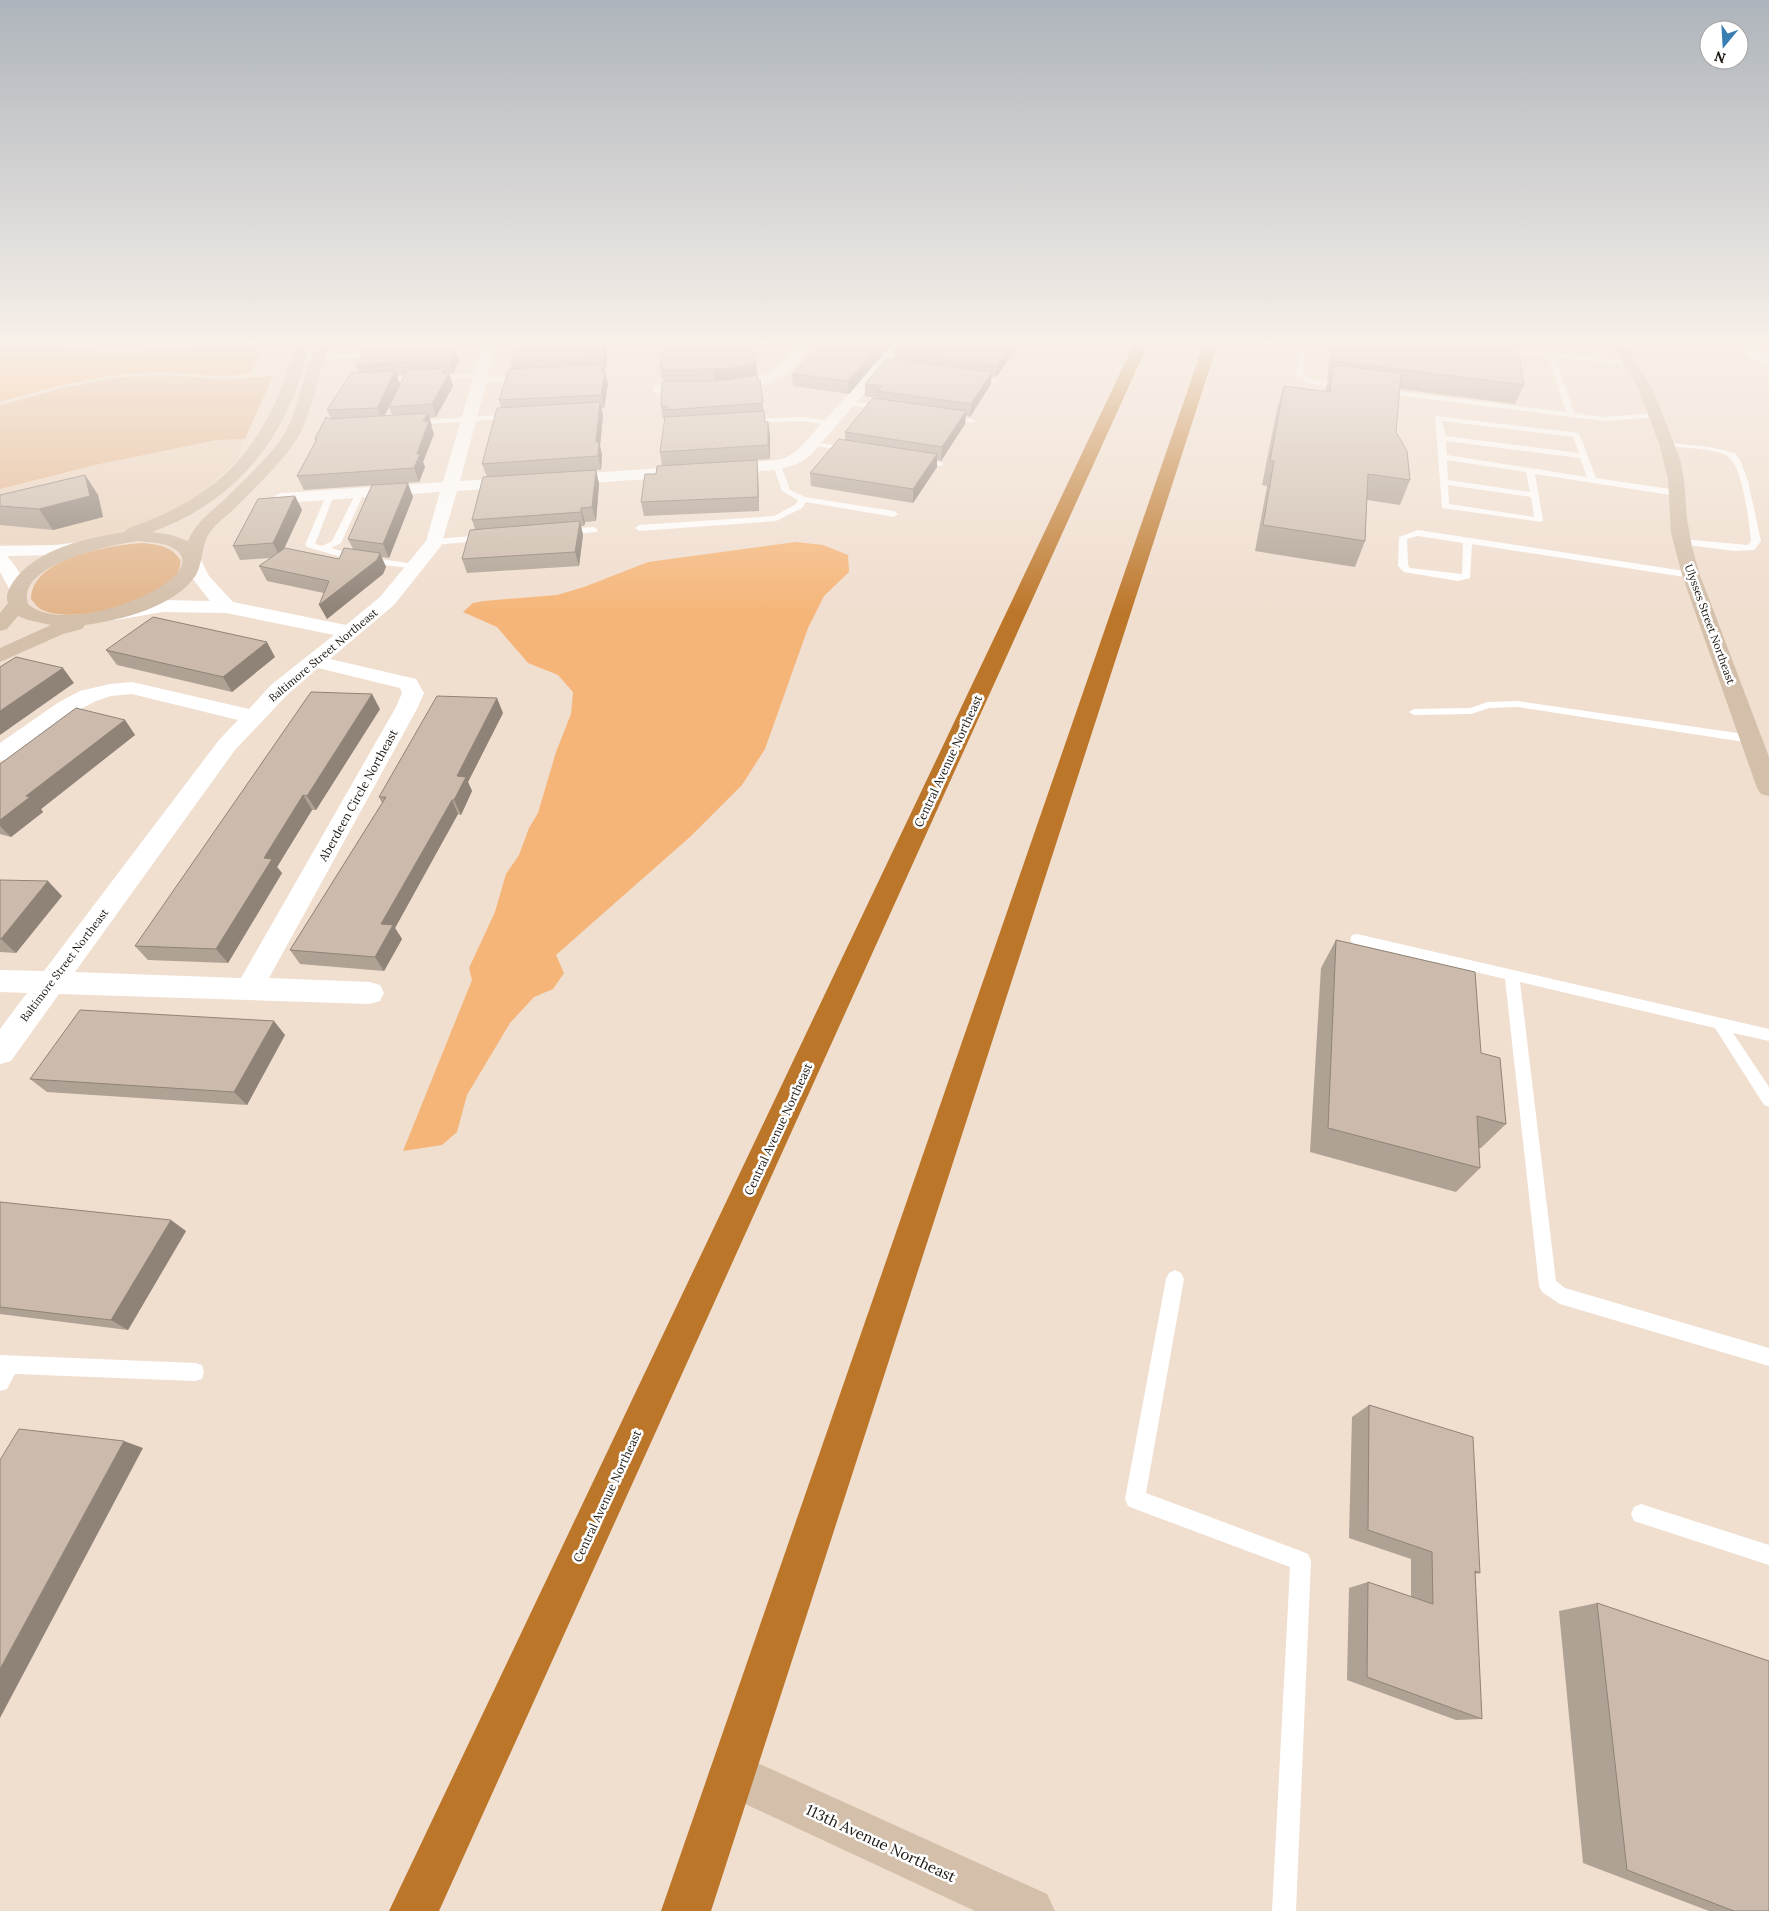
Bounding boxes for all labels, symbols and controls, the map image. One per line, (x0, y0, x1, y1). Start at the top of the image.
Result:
north arrow (1699, 20, 1749, 70)
text: N (1712, 47, 1728, 68)
street label: Ulysses Street Northeast (1682, 562, 1738, 687)
street label: Baltimore Street Northeast (266, 605, 381, 705)
street label: Central Avenue Northeast (911, 692, 985, 830)
street label: Aberdeen Circle Northeast (315, 726, 401, 865)
street label: Baltimore Street Northeast (17, 905, 112, 1024)
street label: Central Avenue Northeast (741, 1060, 815, 1198)
street label: Central Avenue Northeast (570, 1427, 644, 1565)
street label: 113th Avenue Northeast (803, 1800, 959, 1886)

